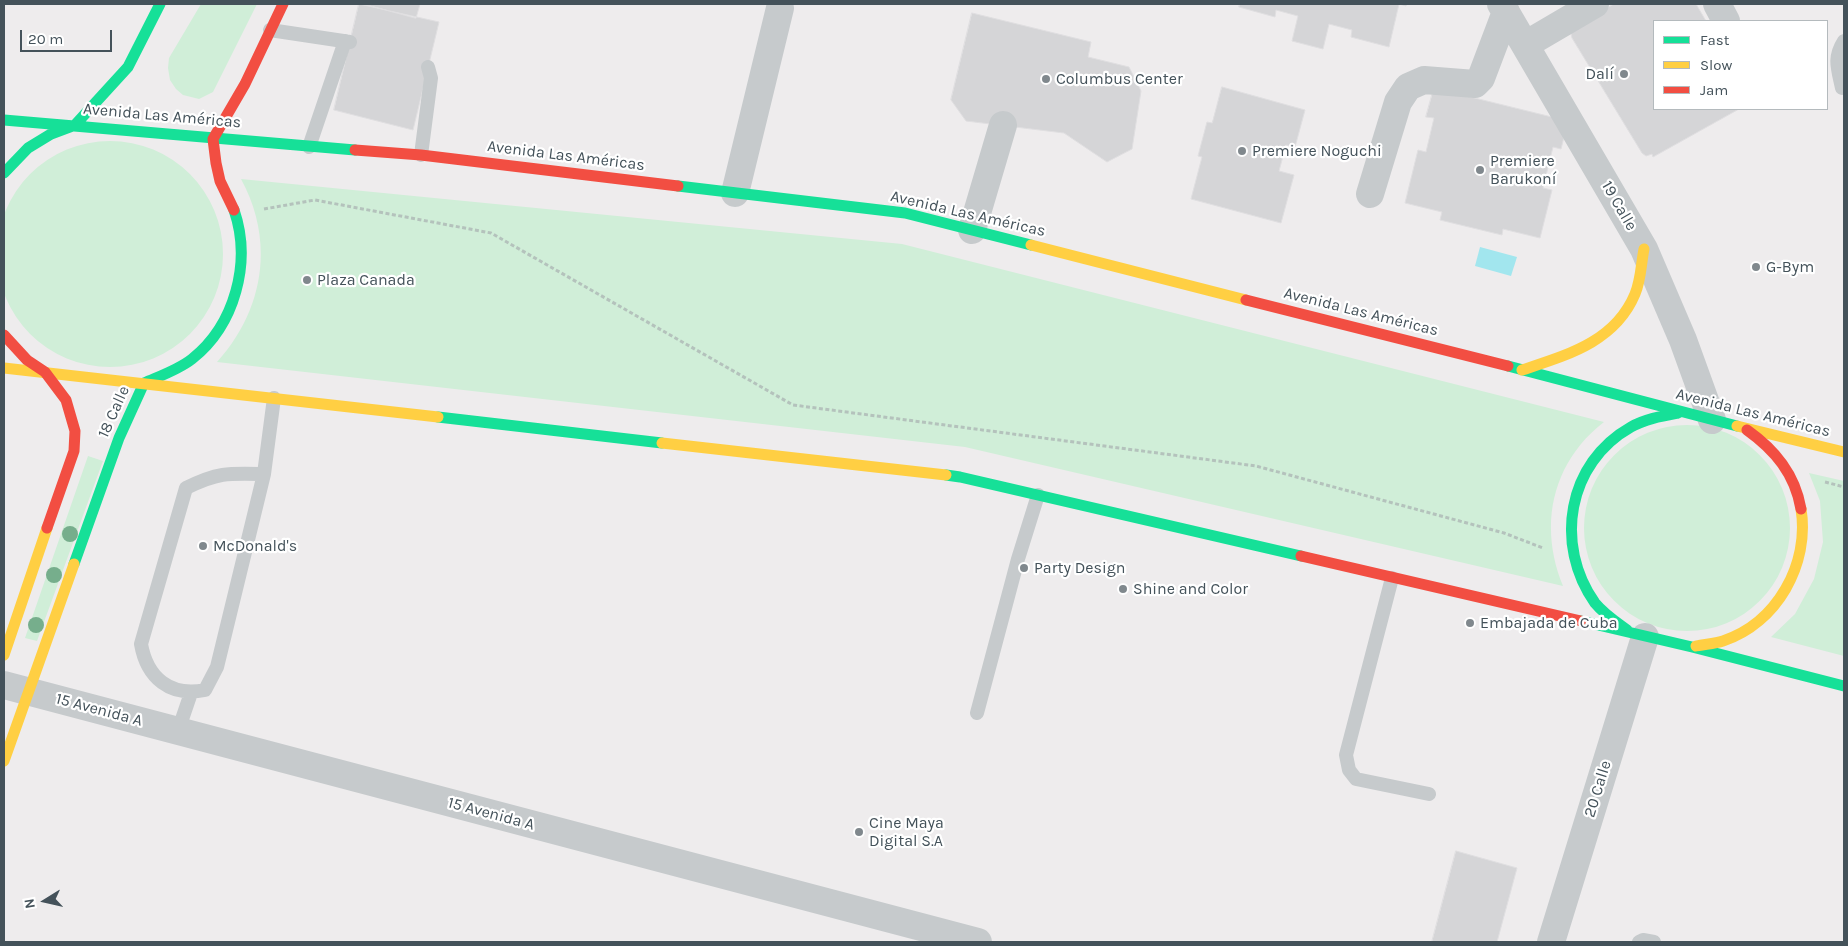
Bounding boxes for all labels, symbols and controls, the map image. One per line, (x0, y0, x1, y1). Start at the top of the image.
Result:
scale bar (22, 20, 115, 52)
legend (1653, 20, 1828, 110)
text: 20 m (28, 30, 63, 48)
text: Fast (1700, 31, 1729, 49)
text: Slow (1700, 56, 1732, 74)
place label: Dalí (1585, 64, 1614, 84)
marker: Dalí (1618, 68, 1630, 80)
place label: Columbus Center (1056, 69, 1183, 89)
marker: Columbus Center (1040, 73, 1052, 85)
text: Jam (1700, 81, 1728, 99)
street label: Avenida Las Américas (82, 100, 242, 132)
street label: Avenida Las Américas (486, 137, 646, 175)
place label: Premiere Noguchi (1252, 141, 1382, 161)
marker: Premiere Noguchi (1236, 145, 1248, 157)
place label: Premiere Barukoní (1490, 151, 1556, 189)
marker: Premiere Barukoní (1474, 164, 1486, 176)
street label: 19 Calle (1597, 178, 1641, 234)
street label: Avenida Las Américas (889, 187, 1047, 241)
place label: G-Bym (1766, 257, 1814, 277)
marker: G-Bym (1750, 261, 1762, 273)
place label: Plaza Canada (317, 270, 415, 290)
marker: Plaza Canada (301, 274, 313, 286)
street label: Avenida Las Américas (1282, 284, 1440, 340)
street label: 18 Calle (94, 383, 134, 441)
street label: Avenida Las Américas (1674, 385, 1832, 441)
place label: McDonald's (213, 536, 297, 556)
marker: McDonald's (197, 540, 209, 552)
place label: Party Design (1034, 558, 1125, 578)
marker: Party Design (1018, 562, 1030, 574)
place label: Shine and Color (1133, 579, 1248, 599)
marker: Shine and Color (1117, 583, 1129, 595)
place label: Embajada de Cuba (1480, 613, 1617, 633)
marker: Embajada de Cuba (1464, 617, 1476, 629)
street label: 15 Avenida A (54, 689, 144, 731)
street label: 20 Calle (1580, 758, 1616, 820)
street label: 15 Avenida A (446, 793, 536, 835)
place label: Cine Maya Digital S.A (869, 813, 944, 851)
marker: Cine Maya Digital S.A (853, 826, 865, 838)
north arrow (20, 876, 70, 926)
text: N (20, 897, 39, 910)

